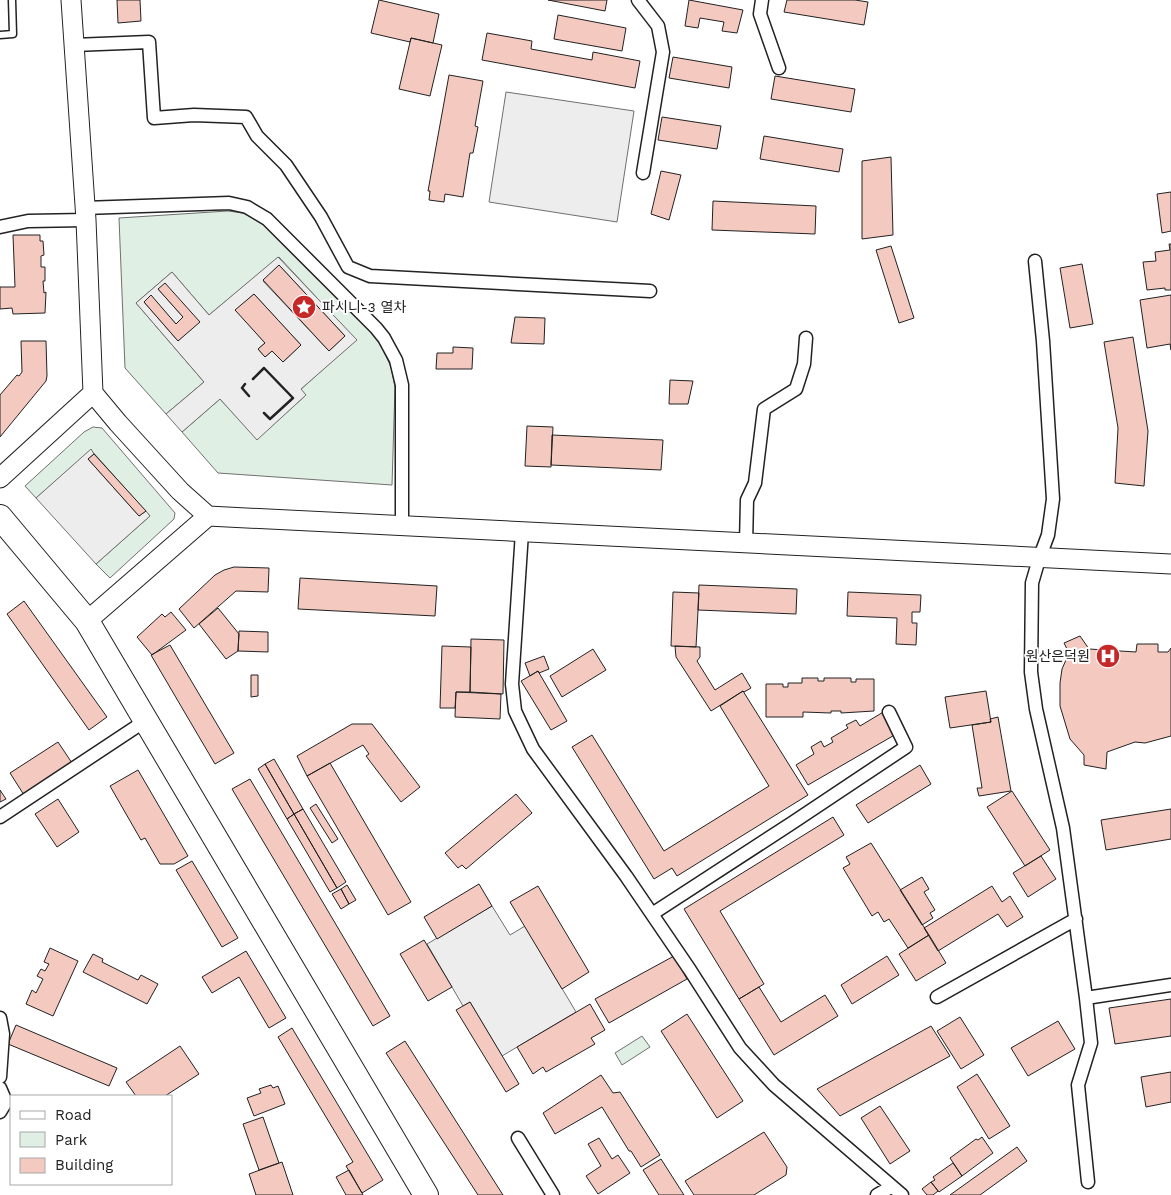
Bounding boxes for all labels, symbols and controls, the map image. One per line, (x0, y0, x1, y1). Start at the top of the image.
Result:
place icon: 파시니-3 열차 (291, 294, 317, 320)
place label: 파시니-3 열차 (322, 299, 406, 315)
hospital icon: 원산은덕원 (1095, 643, 1121, 669)
place label: 원산은덕원 (1026, 648, 1090, 664)
legend (10, 1095, 172, 1185)
text: Road (55, 1106, 92, 1124)
text: Park (55, 1131, 88, 1149)
text: Building (55, 1156, 113, 1174)

